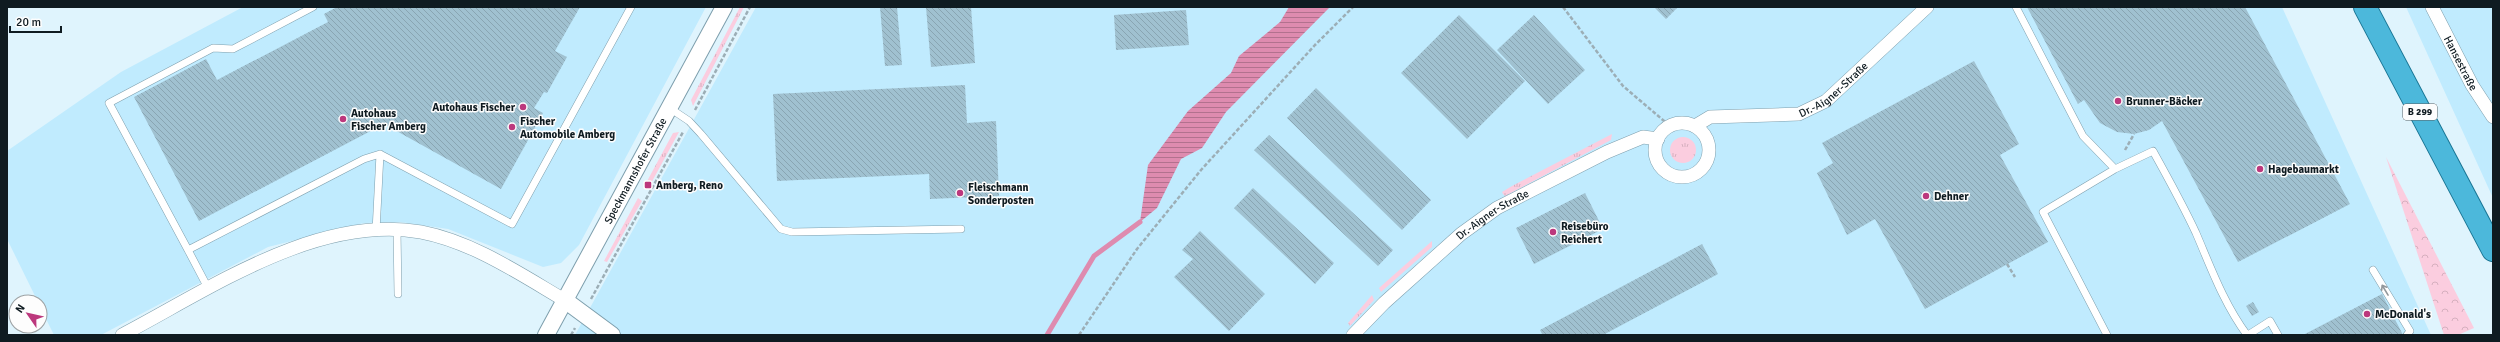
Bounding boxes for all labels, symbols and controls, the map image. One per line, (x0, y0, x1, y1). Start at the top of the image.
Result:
scale bar (10, 8, 61, 34)
text: 20 m (16, 15, 41, 30)
street label: Hansestraße (2441, 33, 2480, 93)
street label: Dr.-Aigner-Straße (1797, 59, 1870, 120)
place label: Brunner-Bäcker (2126, 95, 2203, 108)
marker: Brunner-Bäcker (2113, 96, 2123, 106)
place label: Autohaus Fischer (432, 101, 516, 114)
marker: Autohaus Fischer (518, 102, 528, 112)
road number: B 299 (2403, 104, 2437, 120)
place label: Autohaus Fischer Amberg (351, 107, 426, 133)
marker: Autohaus Fischer Amberg (338, 114, 348, 124)
place label: Fischer Automobile Amberg (520, 115, 615, 141)
street label: Speckmannshofer Straße (601, 115, 669, 226)
marker: Fischer Automobile Amberg (507, 122, 517, 132)
place label: Hagebaumarkt (2268, 163, 2339, 176)
marker: Hagebaumarkt (2255, 164, 2265, 174)
place label: Amberg, Reno (656, 179, 723, 192)
marker: Amberg, Reno (643, 180, 653, 190)
place label: Fleischmann Sonderposten (968, 181, 1034, 207)
street label: Dr.-Aigner-Straße (1453, 186, 1531, 242)
marker: Fleischmann Sonderposten (955, 188, 965, 198)
place label: Dehner (1934, 190, 1969, 203)
marker: Dehner (1921, 191, 1931, 201)
place label: Reisebüro Reichert (1561, 220, 1609, 246)
marker: Reisebüro Reichert (1548, 227, 1558, 237)
one-way arrow (2381, 284, 2389, 296)
north arrow (8, 294, 48, 334)
text: N (13, 302, 28, 315)
place label: McDonald's (2375, 308, 2431, 321)
marker: McDonald's (2362, 309, 2372, 319)

